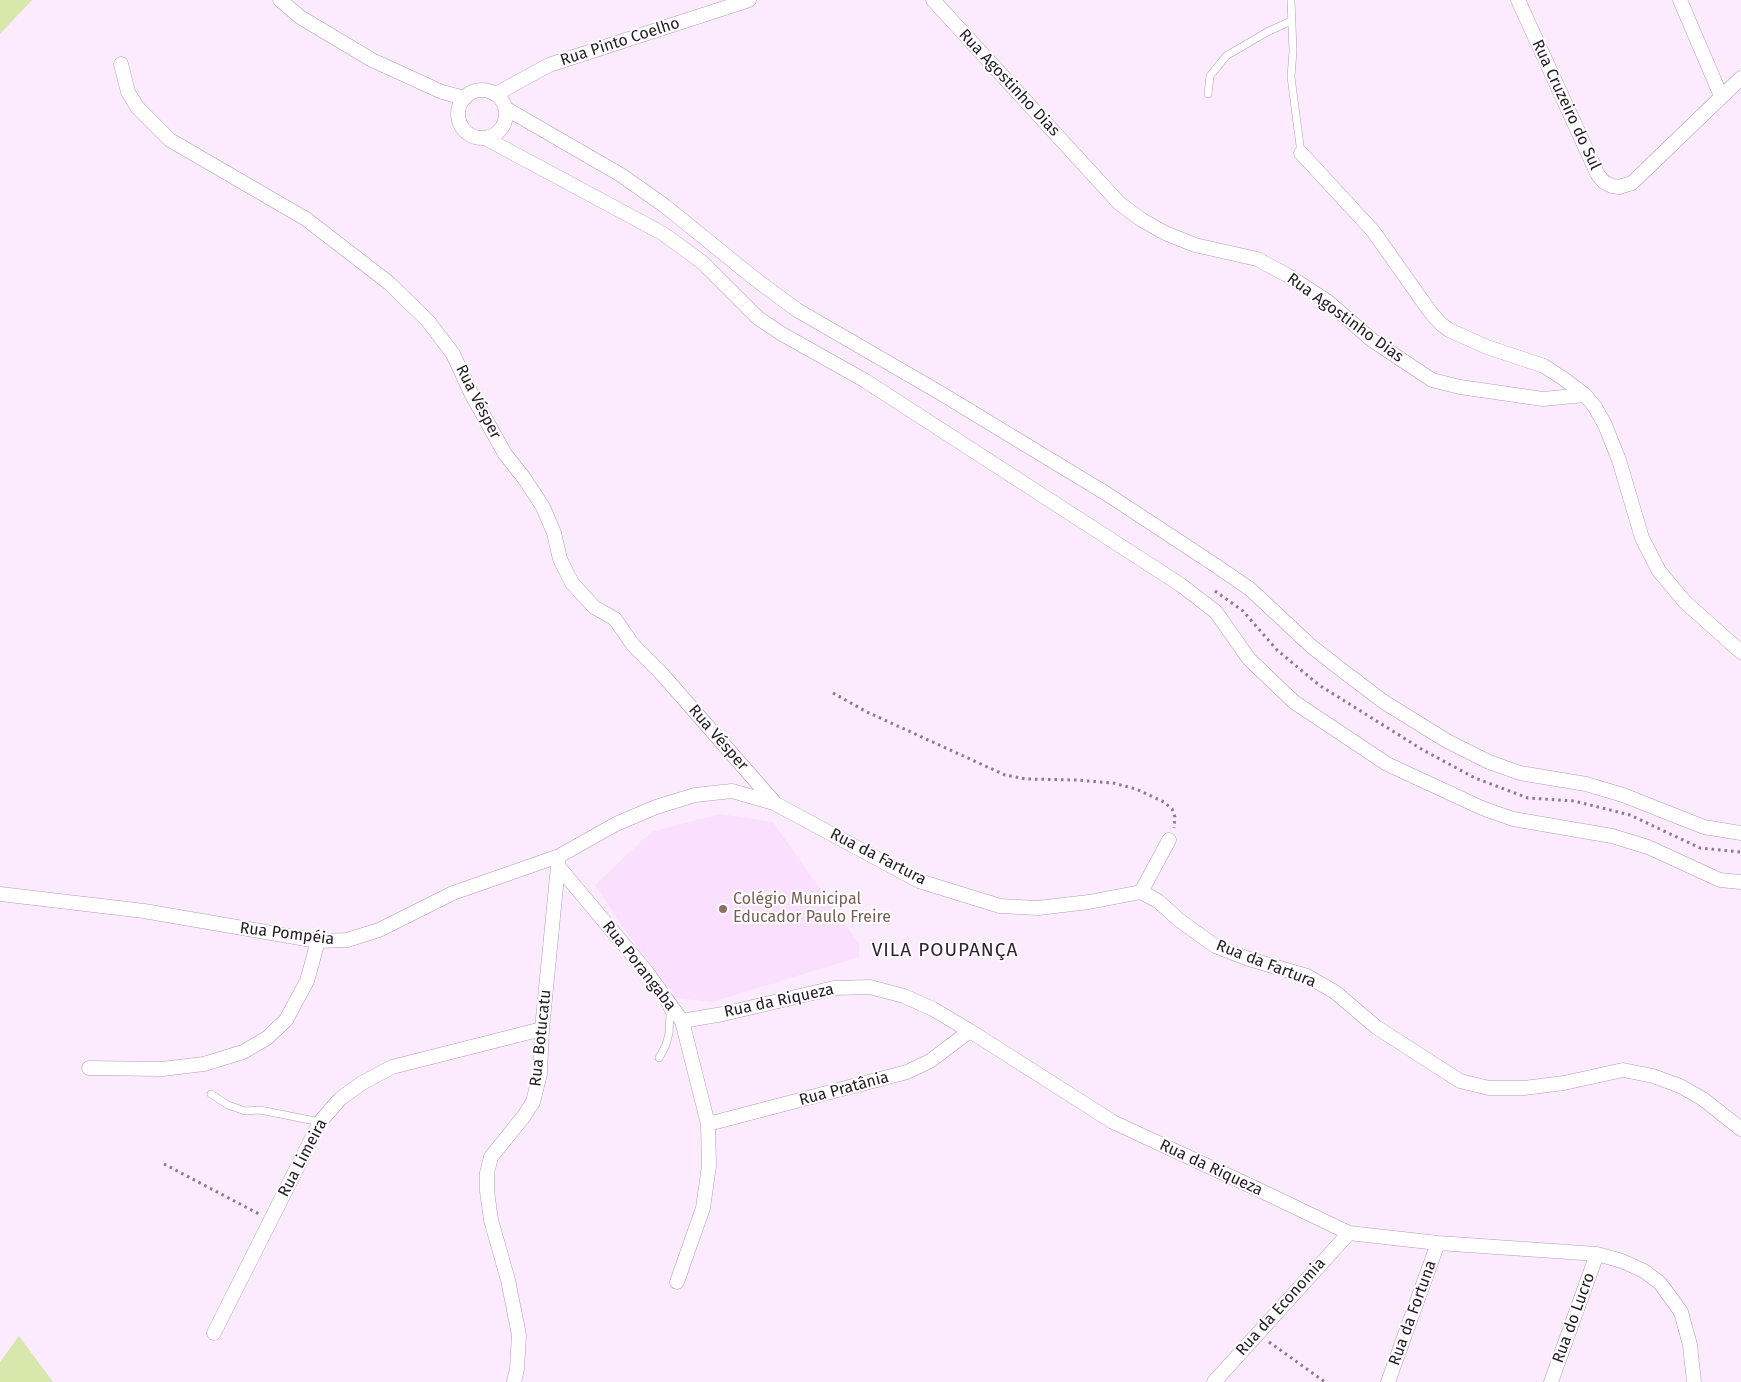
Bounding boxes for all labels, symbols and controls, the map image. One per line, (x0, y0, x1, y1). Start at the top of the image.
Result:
street label: Rua Pinto Coelho (558, 14, 682, 70)
street label: Rua Agostinho Dias (954, 25, 1064, 141)
street label: Rua Cruzeiro do Sul (1527, 37, 1605, 173)
street label: Rua Agostinho Dias (1283, 269, 1407, 367)
street label: Rua Vésper (451, 362, 505, 442)
street label: Rua Vésper (684, 701, 752, 775)
street label: Rua da Fartura (827, 824, 929, 890)
place label: Colégio Municipal Educador Paulo Freire (733, 890, 891, 928)
marker: Colégio Municipal Educador Paulo Freire (717, 903, 729, 915)
street label: Rua Porangaba (598, 917, 680, 1015)
street label: Rua Pompéia (239, 919, 335, 949)
street label: Rua da Fartura (1213, 936, 1319, 992)
district label: VILA POUPANÇA (870, 940, 1020, 962)
street label: Rua da Riqueza (722, 980, 836, 1022)
street label: Rua Botucatu (526, 989, 556, 1087)
street label: Rua Pratânia (797, 1068, 891, 1110)
street label: Rua Limeira (274, 1116, 332, 1200)
street label: Rua da Riqueza (1156, 1136, 1266, 1200)
street label: Rua da Economia (1232, 1254, 1330, 1360)
street label: Rua da Fortuna (1385, 1258, 1441, 1368)
street label: Rua do Lucro (1549, 1270, 1599, 1366)

